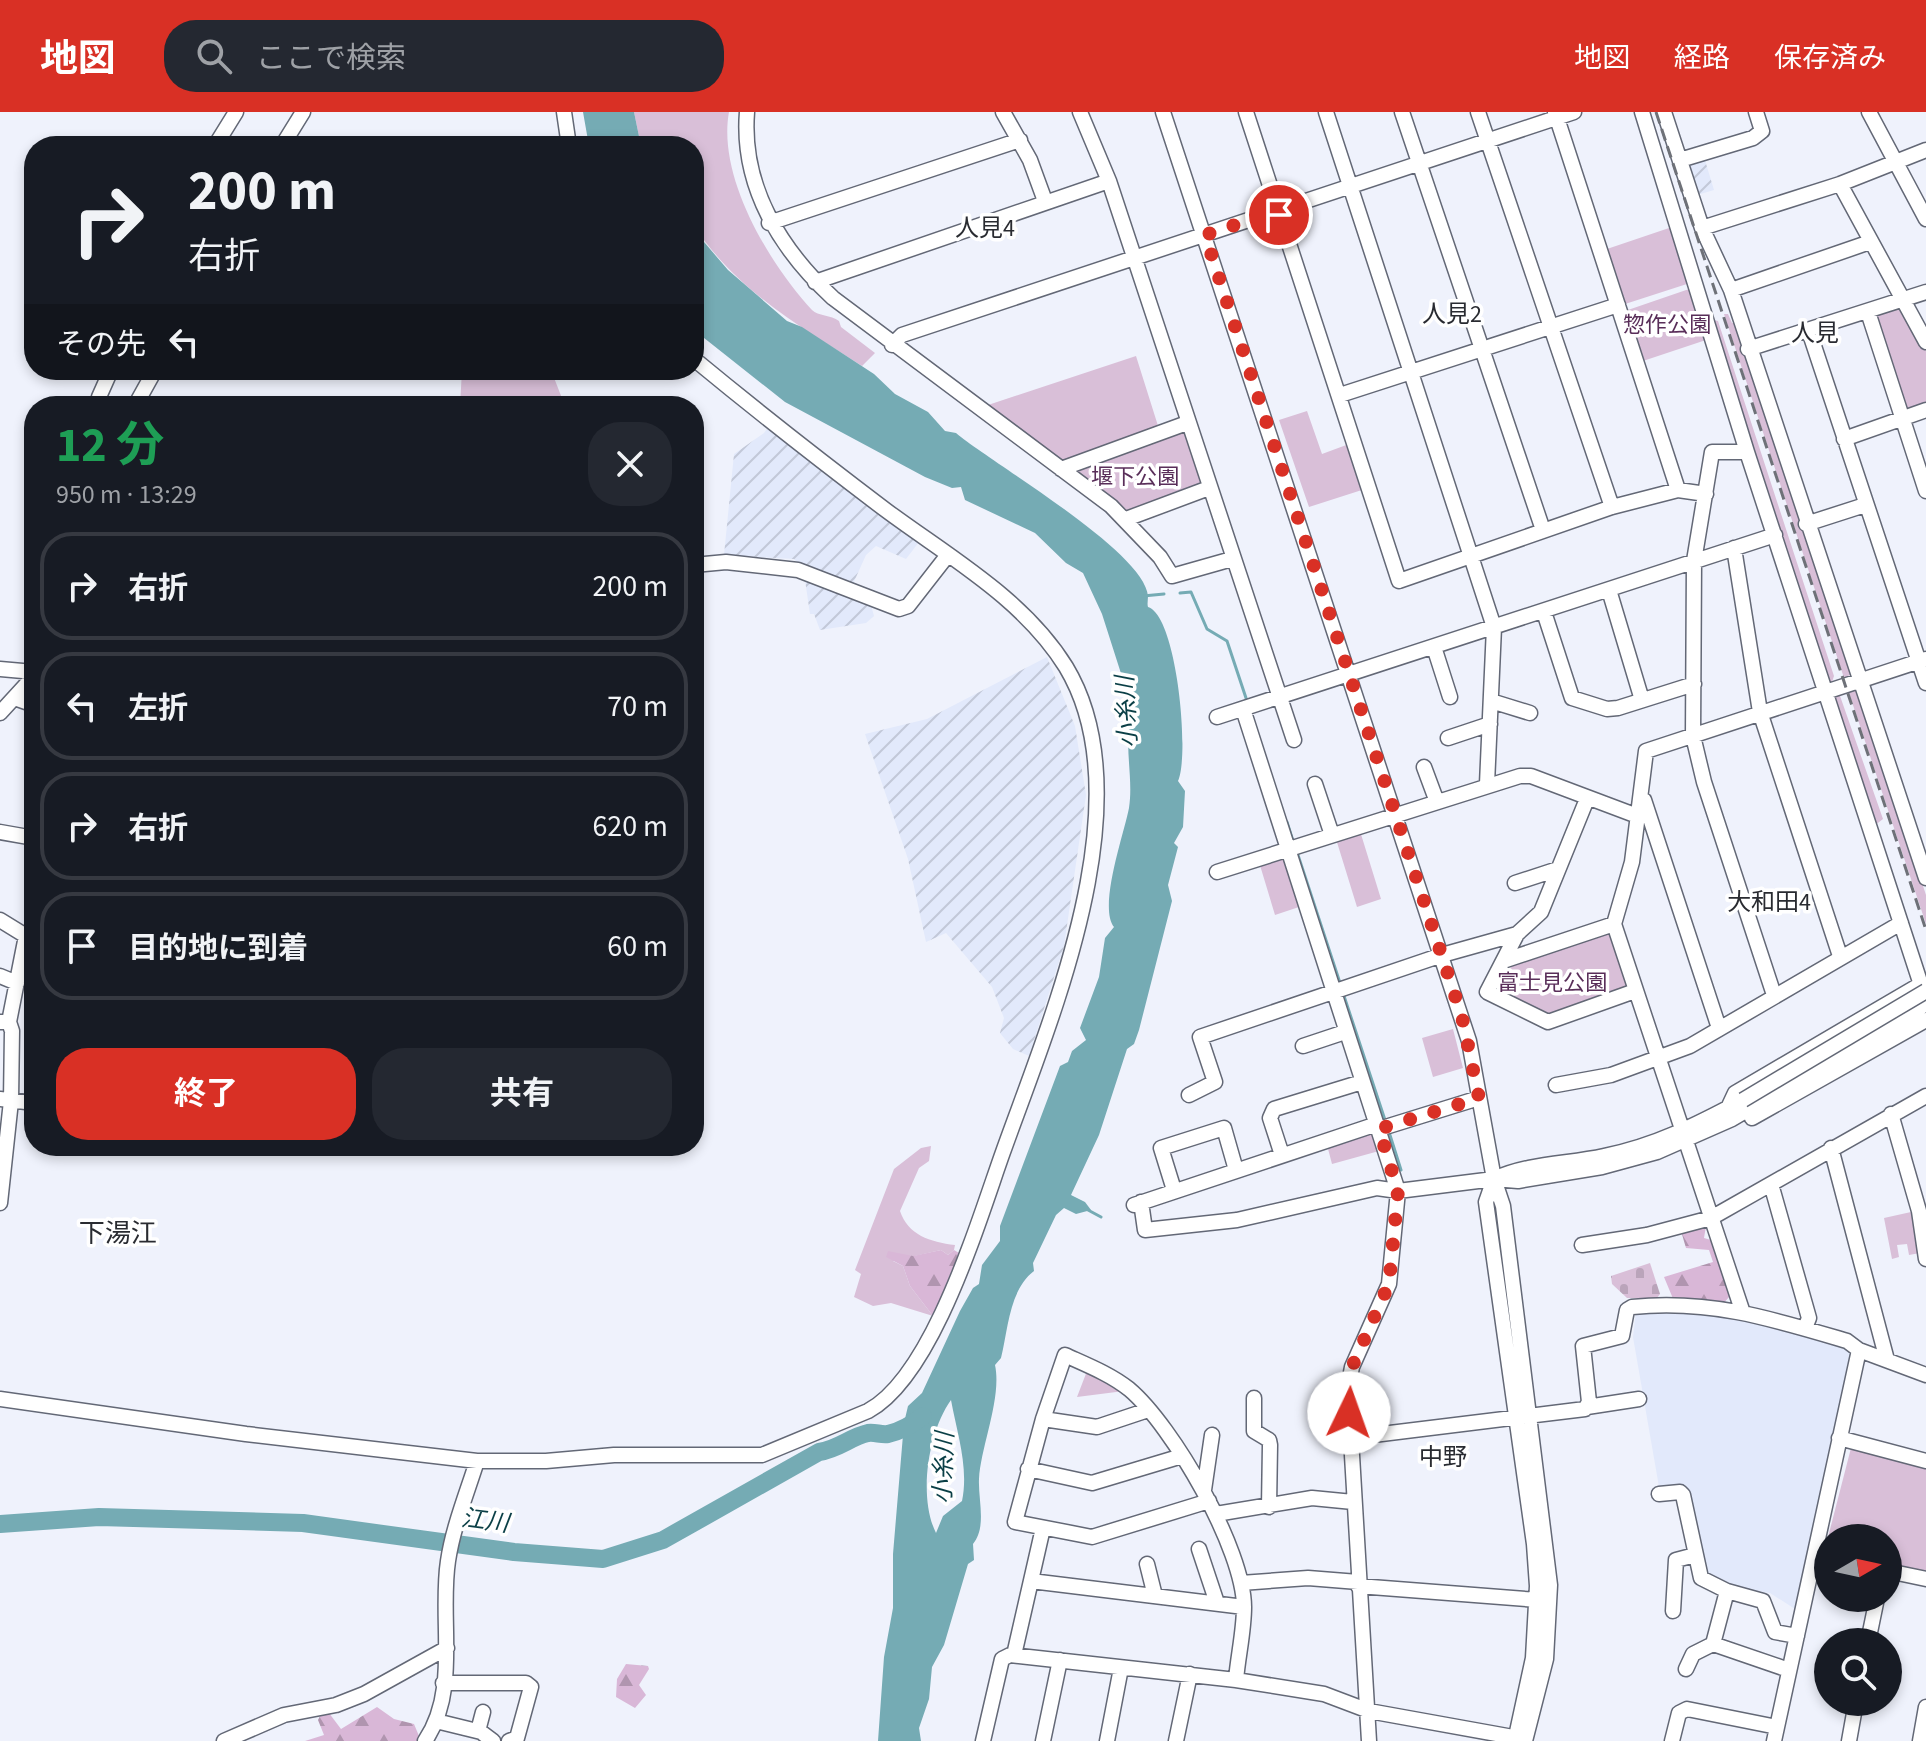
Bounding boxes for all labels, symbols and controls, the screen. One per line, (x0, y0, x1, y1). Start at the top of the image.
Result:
search box (164, 20, 724, 92)
text: 地図 (40, 32, 116, 86)
icon: search (192, 34, 236, 78)
text: ここで検索 (256, 37, 406, 80)
text: 地図 (1574, 38, 1630, 78)
text: 経路 (1674, 38, 1730, 78)
text: 保存済み (1774, 38, 1886, 78)
text: 200 m (188, 152, 336, 231)
icon: right (56, 168, 160, 272)
pin (1245, 181, 1313, 249)
icon: arrive (1257, 193, 1301, 237)
district label: 人見4 (955, 211, 1015, 246)
text: 右折 (188, 231, 260, 282)
district label: 人見2 (1422, 297, 1482, 332)
park label: 惣作公園 (1623, 309, 1711, 341)
district label: 人見 (1791, 316, 1839, 351)
icon: left (162, 320, 206, 364)
text: その先 (56, 323, 146, 366)
text: 12 分 (56, 412, 164, 480)
button: close (588, 422, 672, 506)
park label: 堰下公園 (1091, 461, 1179, 493)
text: 950 m · 13:29 (56, 476, 197, 513)
icon: right (60, 564, 104, 608)
text: 200 m (592, 565, 668, 608)
text: 右折 (128, 567, 188, 610)
water label: 小糸川 (1107, 672, 1146, 749)
icon: left (60, 684, 104, 728)
text: 70 m (607, 685, 668, 728)
text: 左折 (128, 687, 188, 730)
icon: right (60, 804, 104, 848)
text: 620 m (592, 805, 668, 848)
text: 右折 (128, 807, 188, 850)
district label: 大和田4 (1727, 885, 1811, 920)
icon: arrive (60, 924, 104, 968)
text: 60 m (607, 925, 668, 968)
text: 目的地に到着 (128, 927, 308, 970)
park label: 富士見公園 (1497, 967, 1607, 999)
button: 終了 (56, 1048, 356, 1140)
button: 共有 (372, 1048, 672, 1140)
district label: 下湯江 (79, 1215, 157, 1252)
position arrow (1307, 1371, 1391, 1455)
water label: 小糸川 (925, 1428, 963, 1505)
district label: 中野 (1419, 1440, 1467, 1475)
water label: 江川 (459, 1501, 514, 1542)
north arrow (1814, 1524, 1902, 1612)
map controls (1814, 1524, 1902, 1716)
button: search (1814, 1628, 1902, 1716)

